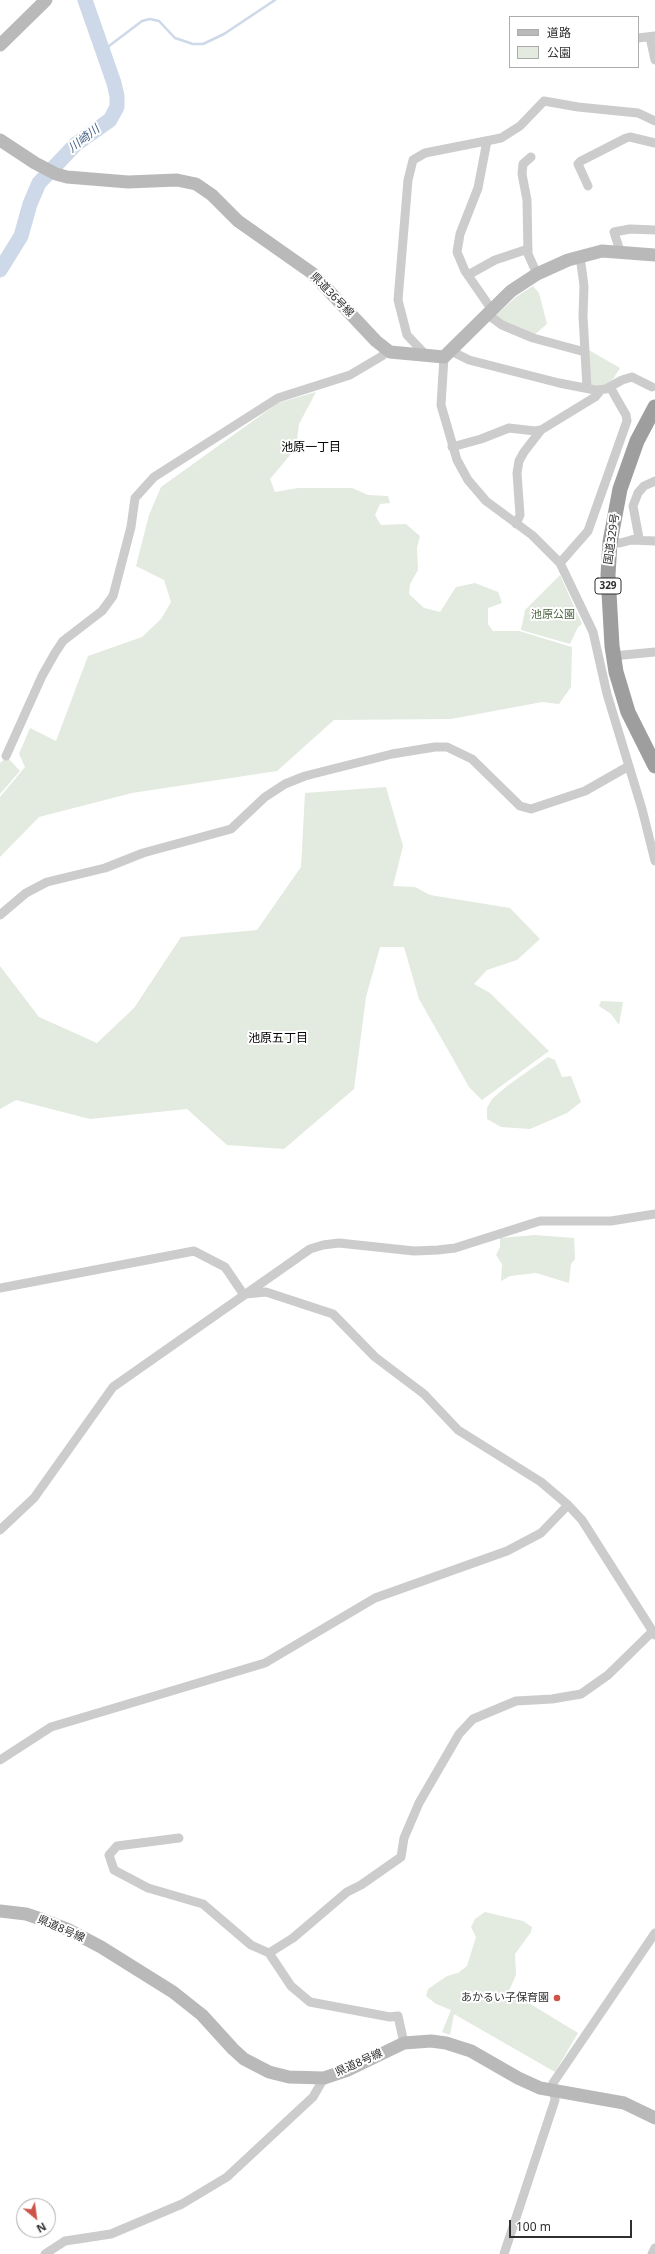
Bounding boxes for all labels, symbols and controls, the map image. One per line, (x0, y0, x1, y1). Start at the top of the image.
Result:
legend (509, 16, 639, 68)
text: 道路 (547, 24, 571, 41)
text: 公園 (547, 44, 571, 61)
water label: 川崎川 (65, 122, 103, 156)
street label: 県道36号線 (308, 270, 356, 320)
district label: 池原一丁目 (281, 441, 341, 455)
street label: 国道329号 (602, 512, 622, 566)
road number: 329 (595, 578, 621, 594)
park label: 池原公園 (531, 608, 575, 622)
district label: 池原五丁目 (248, 1032, 308, 1046)
street label: 県道8号線 (35, 1913, 87, 1945)
place label: あかるい子保育園 (461, 1991, 549, 2005)
marker: あかるい子保育園 (552, 1993, 562, 2003)
street label: 県道8号線 (333, 2047, 385, 2079)
north arrow (16, 2198, 56, 2238)
scale bar (511, 2212, 634, 2238)
text: 100 m (516, 2218, 551, 2235)
text: N (34, 2219, 49, 2237)

